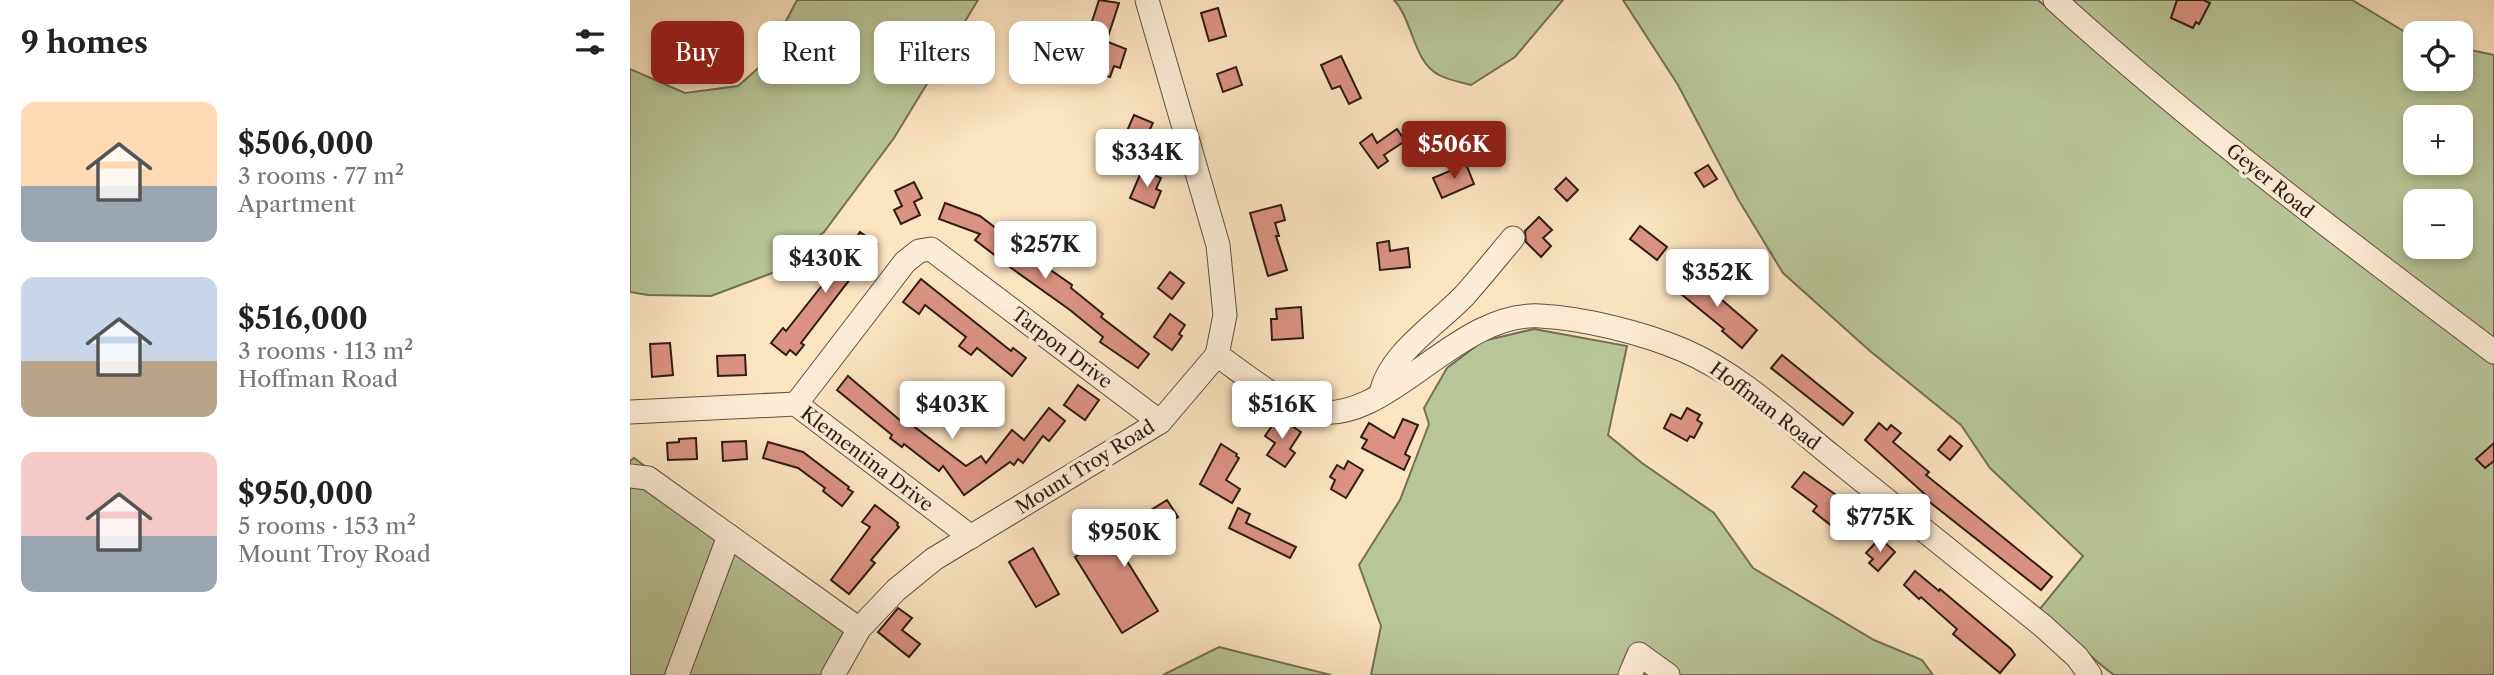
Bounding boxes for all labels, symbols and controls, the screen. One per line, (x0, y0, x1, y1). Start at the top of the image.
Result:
chip: Buy (651, 21, 744, 84)
chip: Rent (758, 21, 860, 84)
chip: Filters (874, 21, 995, 84)
chip: New (1009, 21, 1109, 84)
map controls (2403, 21, 2473, 259)
button: locate (2403, 21, 2473, 91)
icon: filters (571, 23, 609, 61)
text: 9 homes (21, 24, 148, 61)
button: + (2403, 105, 2473, 175)
pin: $506K (1405, 122, 1503, 181)
text: $506,000 (238, 125, 374, 162)
icon: home (77, 130, 161, 214)
pin: $334K (1098, 130, 1196, 189)
text: $506K (1418, 130, 1490, 158)
text: $334K (1112, 138, 1182, 166)
street label: Geyer Road (2222, 139, 2319, 224)
text: 3 rooms · 77 m² (238, 162, 404, 190)
button: − (2403, 189, 2473, 259)
text: Apartment (238, 190, 356, 218)
pin: $257K (996, 222, 1094, 281)
text: $257K (1010, 230, 1080, 258)
pin: $430K (776, 236, 874, 295)
text: $430K (789, 244, 861, 272)
pin: $352K (1668, 250, 1766, 309)
text: $352K (1682, 258, 1752, 286)
text: $516,000 (238, 300, 368, 337)
street label: Tarpon Drive (1007, 303, 1117, 393)
icon: home (77, 305, 161, 389)
text: 3 rooms · 113 m² (238, 337, 414, 365)
street label: Hoffman Road (1705, 357, 1825, 455)
text: Hoffman Road (238, 365, 398, 393)
pin: $403K (903, 382, 1001, 441)
pin: $516K (1233, 382, 1331, 441)
text: $403K (916, 390, 988, 418)
text: $516K (1248, 390, 1316, 418)
street label: Klementina Drive (796, 402, 938, 516)
street label: Mount Troy Road (1011, 415, 1159, 519)
text: $950,000 (238, 475, 373, 512)
icon: home (77, 480, 161, 564)
pin: $775K (1831, 494, 1929, 554)
text: $775K (1846, 503, 1914, 531)
pin: $950K (1075, 510, 1173, 569)
text: 5 rooms · 153 m² (238, 512, 416, 540)
text: $950K (1088, 518, 1160, 546)
text: Mount Troy Road (238, 540, 431, 568)

